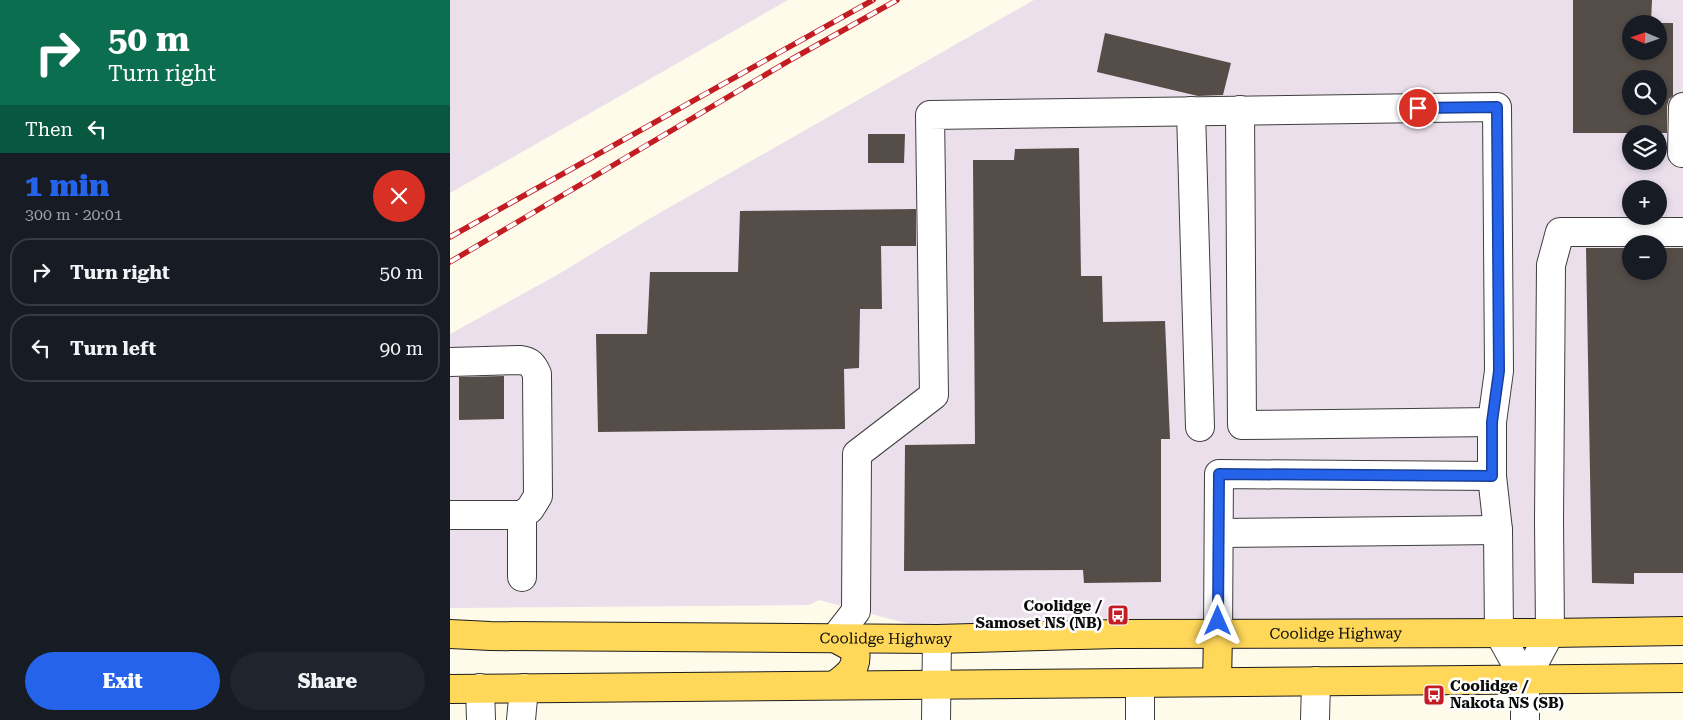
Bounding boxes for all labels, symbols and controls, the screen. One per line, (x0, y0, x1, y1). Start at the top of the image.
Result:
north arrow (1622, 15, 1668, 60)
map controls (1622, 15, 1667, 280)
text: 50 m (108, 19, 190, 60)
icon: right (25, 20, 90, 85)
text: Turn right (108, 61, 216, 86)
button: search (1622, 70, 1667, 115)
pin (1397, 87, 1439, 129)
icon: arrive (1404, 94, 1432, 122)
icon: left (83, 115, 111, 143)
text: Then (25, 118, 73, 141)
button: layers (1622, 125, 1667, 170)
text: 1 min (25, 168, 109, 203)
button: close (373, 170, 425, 222)
button: + (1622, 180, 1667, 225)
text: 300 m · 20:01 (25, 205, 123, 224)
button: − (1622, 235, 1667, 280)
icon: right (27, 258, 55, 286)
text: Turn right (70, 261, 170, 284)
text: 50 m (380, 261, 423, 284)
icon: left (27, 334, 55, 362)
text: Turn left (70, 337, 156, 360)
text: 90 m (380, 337, 423, 360)
position arrow (1191, 594, 1243, 646)
place label: Coolidge / Samoset NS (NB) (976, 597, 1103, 632)
bus stop icon: Coolidge / Samoset NS (NB) (1106, 603, 1130, 627)
street label: Coolidge Highway (1269, 624, 1402, 643)
street label: Coolidge Highway (820, 629, 953, 648)
button: Exit (25, 652, 220, 710)
button: Share (230, 652, 425, 710)
place label: Coolidge / Nakota NS (SB) (1450, 677, 1564, 712)
bus stop icon: Coolidge / Nakota NS (SB) (1422, 683, 1446, 707)

